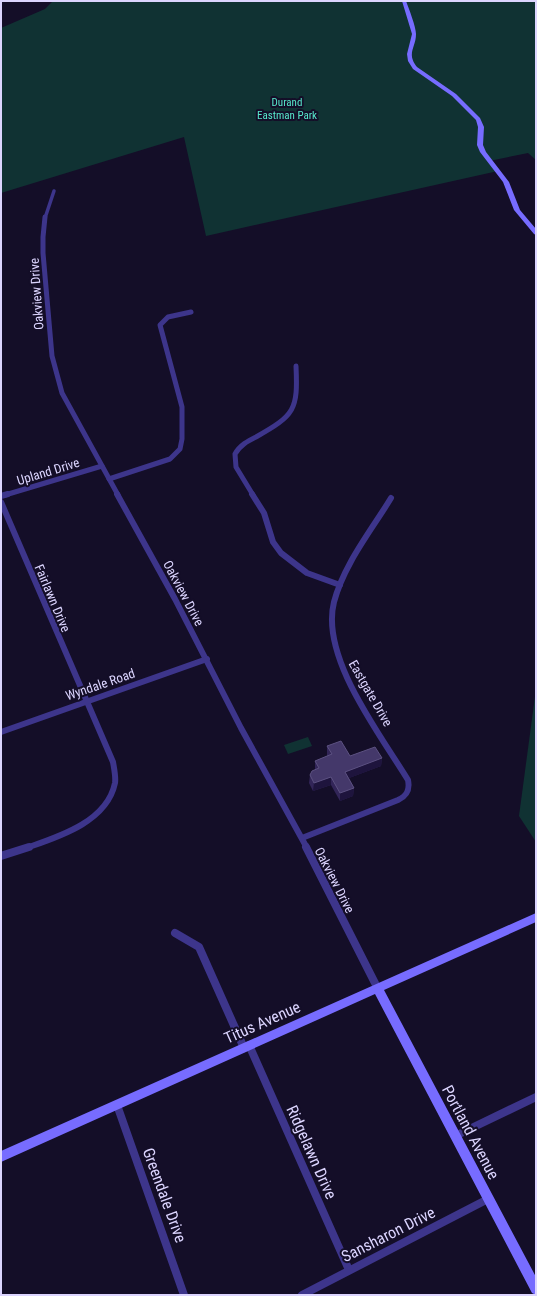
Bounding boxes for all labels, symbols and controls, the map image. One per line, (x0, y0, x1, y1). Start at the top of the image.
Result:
park label: Durand Eastman Park (257, 96, 317, 122)
street label: Oakview Drive (27, 258, 46, 330)
street label: Upland Drive (15, 455, 81, 488)
street label: Oakview Drive (160, 558, 207, 629)
street label: Fairlawn Drive (32, 562, 74, 634)
street label: Eastgate Drive (346, 657, 396, 729)
street label: Wyndale Road (63, 666, 137, 703)
street label: Oakview Drive (312, 845, 358, 916)
street label: Titus Avenue (221, 997, 303, 1048)
street label: Portland Avenue (438, 1082, 503, 1182)
street label: Ridgelawn Drive (282, 1102, 341, 1202)
street label: Greendale Drive (139, 1145, 190, 1245)
street label: Sansharon Drive (338, 1203, 438, 1266)

